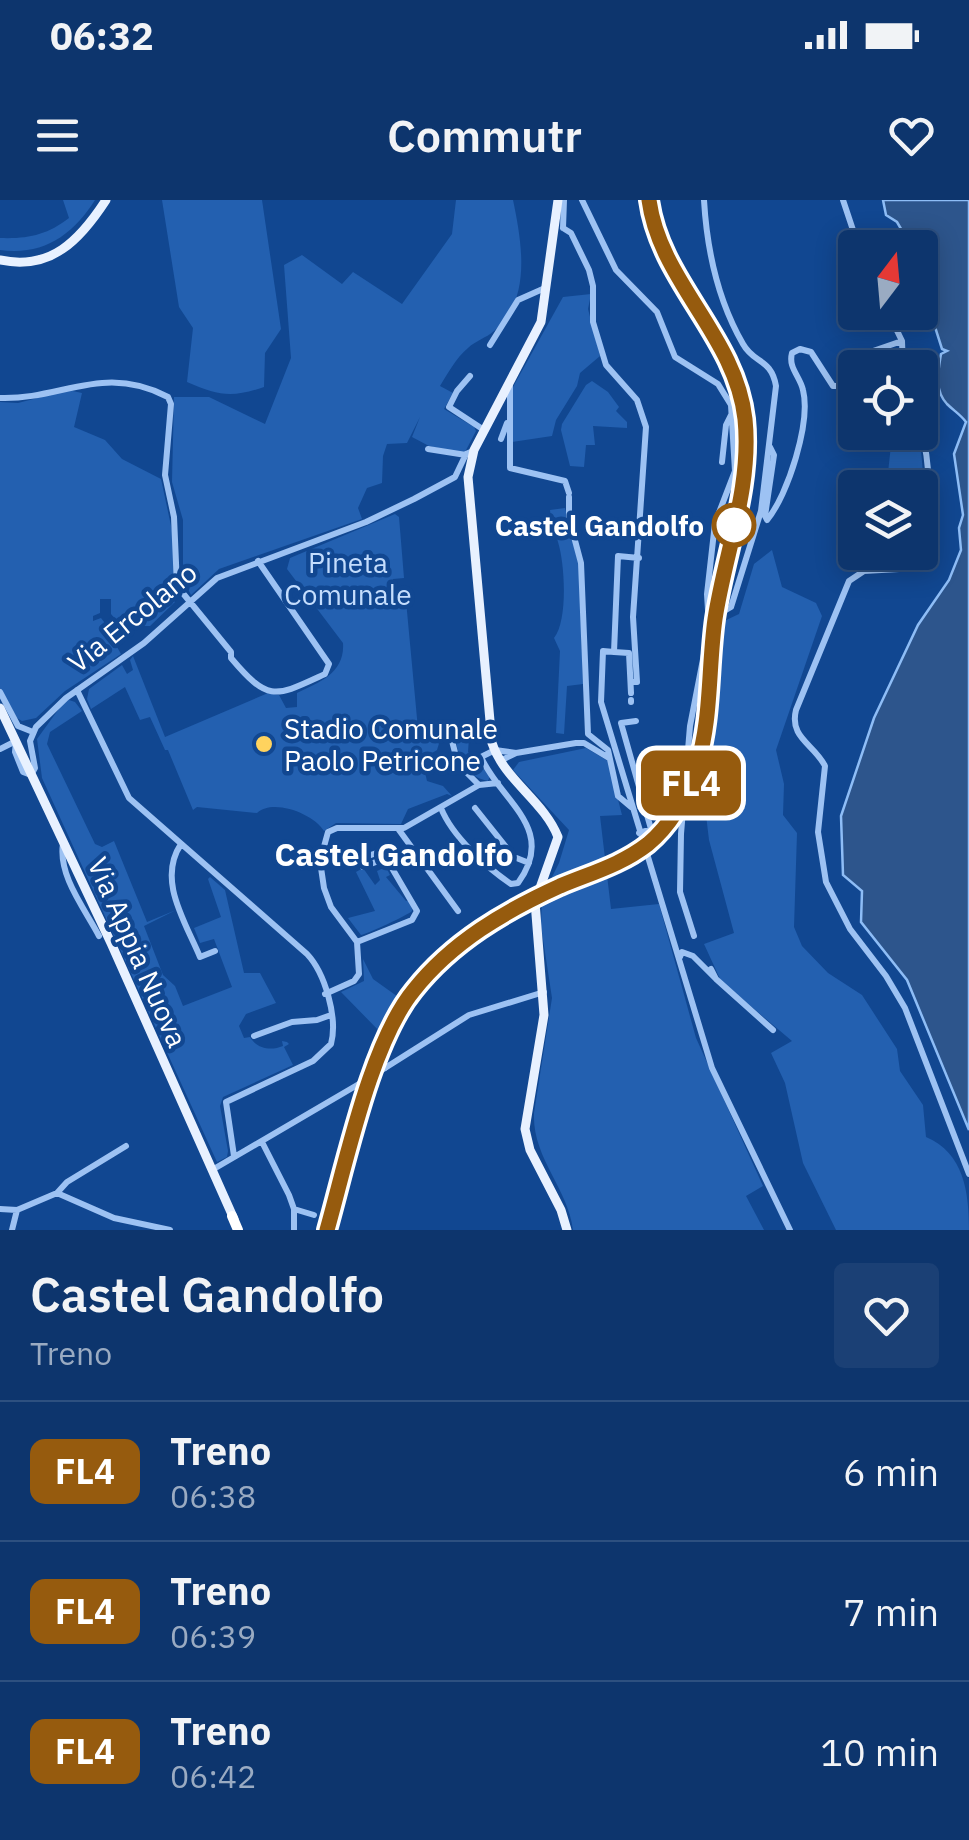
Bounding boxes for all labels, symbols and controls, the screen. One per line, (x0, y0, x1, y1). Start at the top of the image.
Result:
text: 06:32 (50, 11, 154, 60)
text: Commutr (387, 106, 582, 164)
icon: menu (30, 108, 85, 163)
icon: heart (884, 108, 939, 163)
north arrow (838, 230, 938, 330)
map controls (838, 230, 938, 570)
button: locate (838, 350, 938, 450)
button: layers (838, 470, 938, 570)
marker: Castel Gandolfo (713, 504, 755, 546)
place label: Castel Gandolfo (495, 507, 704, 544)
park label: Pineta Comunale (284, 544, 412, 613)
street label: Via Ercolano (60, 554, 204, 680)
place label: Stadio Comunale Paolo Petricone (284, 710, 498, 779)
marker: Stadio Comunale Paolo Petricone (253, 733, 275, 755)
line badge: FL4 (634, 750, 748, 816)
text: FL4 (661, 760, 721, 806)
district label: Castel Gandolfo (274, 833, 514, 875)
street label: Via Appia Nuova (80, 851, 196, 1053)
text: Castel Gandolfo (30, 1263, 384, 1325)
button: heart (834, 1263, 939, 1368)
text: Treno (30, 1332, 112, 1374)
text: Treno (170, 1426, 271, 1475)
text: 6 min (843, 1447, 939, 1496)
text: FL4 (55, 1448, 115, 1494)
text: 06:38 (170, 1475, 256, 1517)
text: Treno (170, 1566, 271, 1615)
text: 7 min (843, 1587, 939, 1636)
text: FL4 (55, 1588, 115, 1634)
text: 06:39 (170, 1615, 256, 1657)
text: Treno (170, 1706, 271, 1755)
text: 10 min (820, 1727, 939, 1776)
text: FL4 (55, 1728, 115, 1774)
text: 06:42 (170, 1755, 256, 1797)

